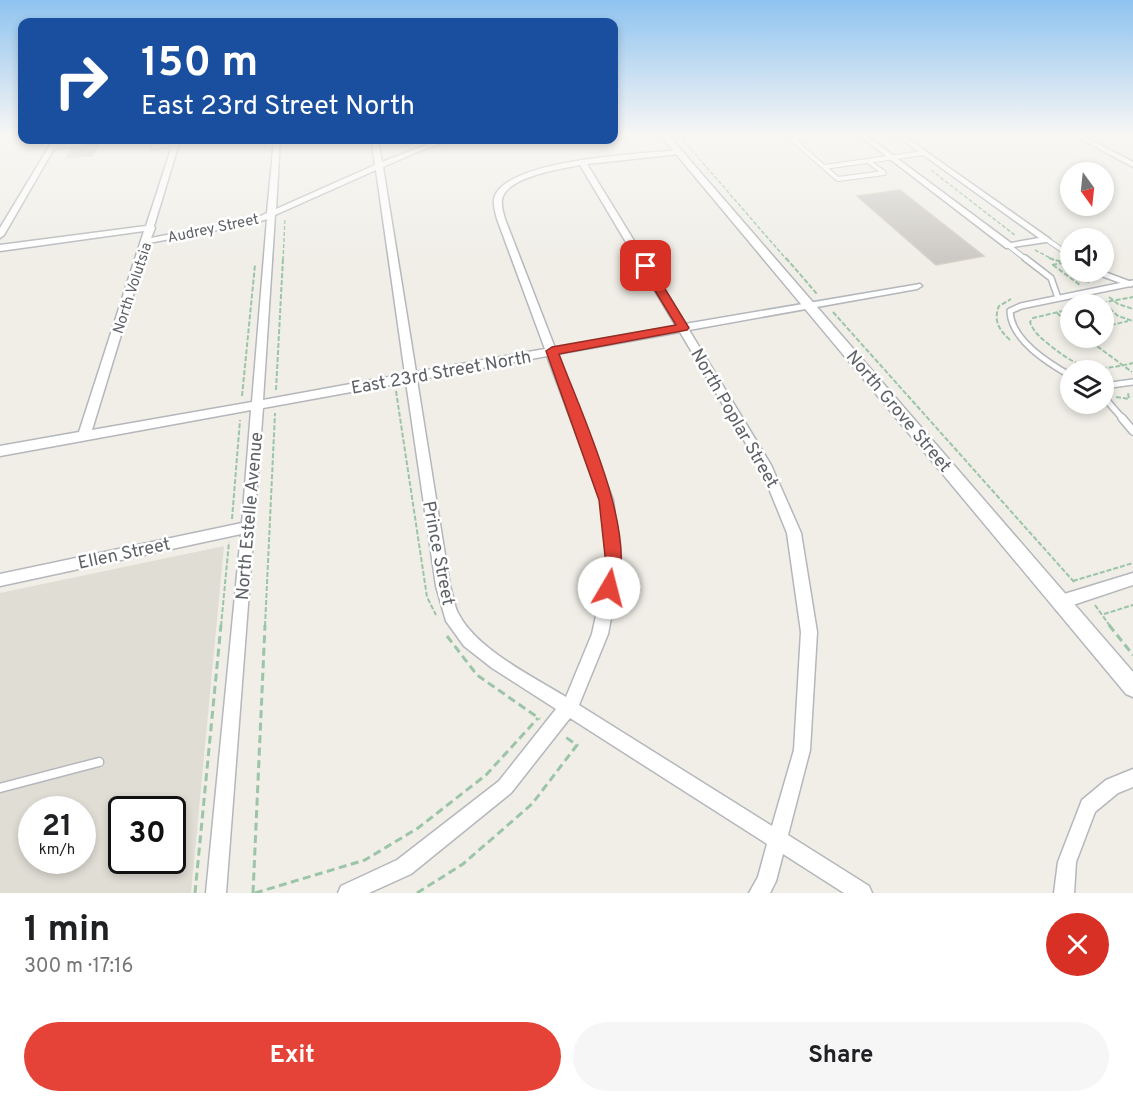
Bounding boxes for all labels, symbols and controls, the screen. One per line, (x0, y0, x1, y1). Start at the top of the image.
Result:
text: 150 m (141, 38, 258, 91)
icon: right (42, 42, 120, 120)
text: East 23rd Street North (141, 90, 415, 124)
north arrow (1060, 162, 1114, 216)
map controls (1060, 162, 1114, 414)
street label: Audrey Street (166, 211, 261, 248)
button: sound (1060, 228, 1114, 282)
street label: North Volutsia (110, 240, 157, 337)
pin (620, 240, 671, 291)
icon: arrive (629, 249, 662, 282)
button: search (1060, 294, 1114, 348)
street label: North Poplar Street (684, 345, 783, 493)
street label: East 23rd Street North (349, 346, 533, 401)
street label: North Grove Street (840, 346, 956, 478)
button: layers (1060, 360, 1114, 414)
street label: North Estelle Avenue (232, 431, 269, 601)
street label: Prince Street (416, 499, 459, 607)
street label: Ellen Street (76, 533, 173, 575)
position arrow (577, 556, 641, 620)
speed limit sign: 30 (108, 796, 186, 874)
text: 21 (42, 809, 72, 846)
text: km/h (39, 841, 75, 860)
text: 1 min (24, 908, 110, 954)
button: close (1046, 913, 1109, 976)
text: 300 m · 17:16 (24, 954, 133, 980)
button: Exit (24, 1022, 561, 1091)
button: Share (573, 1022, 1109, 1091)

